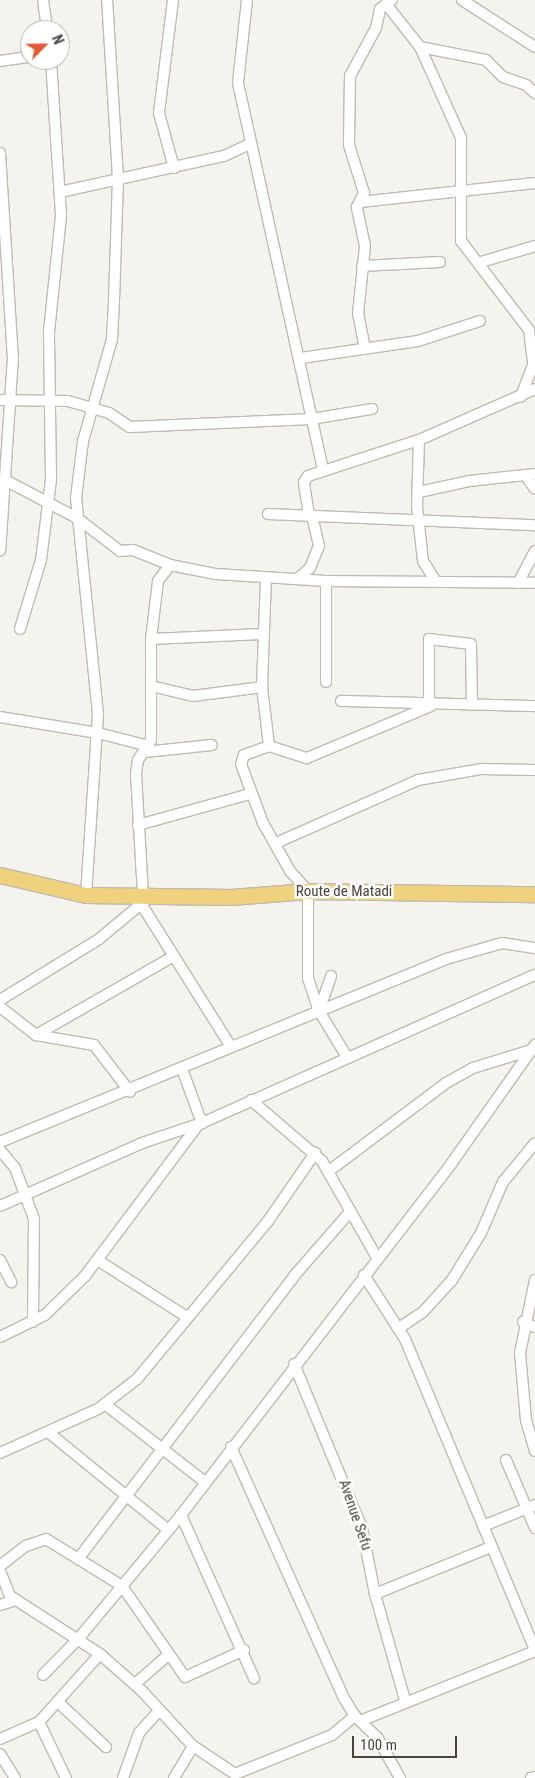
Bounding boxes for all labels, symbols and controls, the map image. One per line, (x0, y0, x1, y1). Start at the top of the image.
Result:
north arrow (20, 20, 70, 70)
text: N (49, 32, 67, 47)
street label: Route de Matadi (296, 883, 392, 901)
street label: Avenue Sefu (335, 1477, 375, 1553)
scale bar (355, 1726, 460, 1758)
text: 100 m (360, 1736, 397, 1754)

